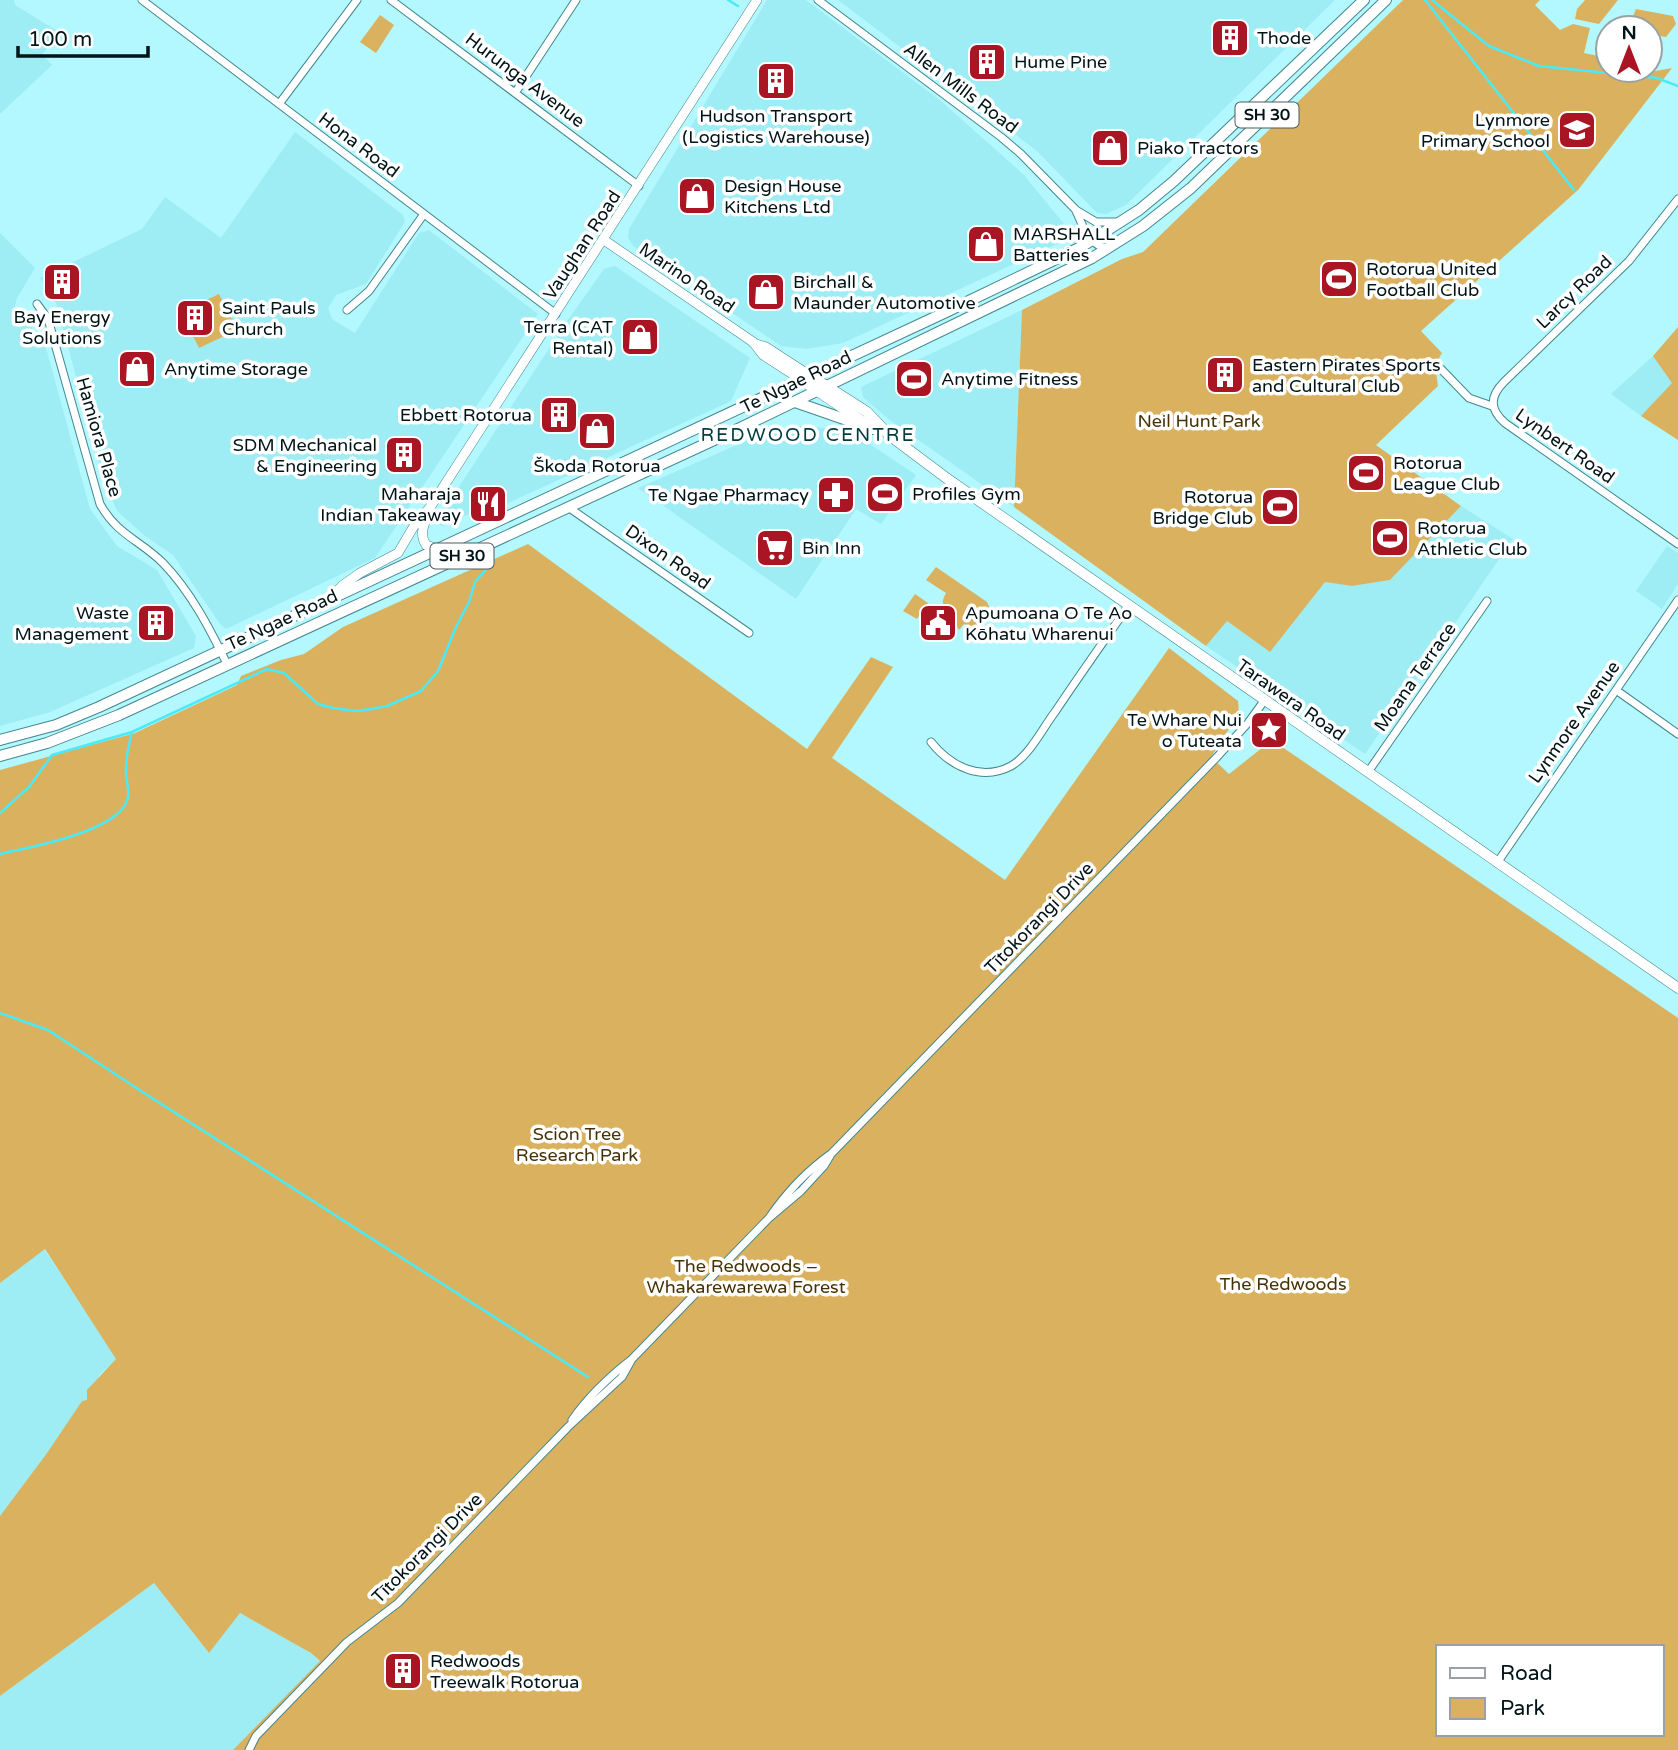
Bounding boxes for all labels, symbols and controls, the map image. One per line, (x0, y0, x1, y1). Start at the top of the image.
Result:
scale bar (18, 14, 147, 58)
north arrow (1594, 14, 1664, 84)
building icon: Thode (1209, 17, 1251, 59)
text: N (1621, 22, 1637, 44)
text: 100 m (28, 27, 92, 52)
place label: Thode (1257, 27, 1311, 49)
street label: Hurunga Avenue (461, 28, 589, 132)
street label: Allen Mills Road (900, 38, 1022, 138)
building icon: Hume Pine (966, 41, 1008, 83)
place label: Hume Pine (1014, 51, 1107, 73)
building icon: Hudson Transport (Logistics Warehouse) (755, 60, 797, 102)
road number: SH 30 (1236, 102, 1298, 127)
place label: Hudson Transport (Logistics Warehouse) (682, 105, 870, 148)
street label: Hona Road (314, 108, 404, 182)
place label: Lynmore Primary School (1421, 109, 1550, 152)
school or university icon: Lynmore Primary School (1556, 109, 1598, 151)
shop icon: Piako Tractors (1089, 127, 1131, 169)
place label: Piako Tractors (1137, 137, 1259, 159)
shop icon: Design House Kitchens Ltd (676, 175, 718, 217)
place label: Design House Kitchens Ltd (724, 175, 842, 218)
street label: Vaughan Road (539, 186, 625, 304)
shop icon: MARSHALL Batteries (965, 223, 1007, 265)
place label: MARSHALL Batteries (1013, 223, 1116, 266)
street label: Marino Road (635, 238, 739, 318)
street label: Larcy Road (1532, 251, 1616, 333)
sports icon: Rotorua United Football Club (1318, 258, 1360, 300)
place label: Rotorua United Football Club (1366, 258, 1497, 301)
building icon: Bay Energy Solutions (41, 261, 83, 303)
shop icon: Birchall & Maunder Automotive (745, 271, 787, 313)
place label: Birchall & Maunder Automotive (793, 271, 976, 314)
building icon: Saint Pauls Church (174, 297, 216, 339)
place label: Saint Pauls Church (222, 297, 316, 340)
place label: Bay Energy Solutions (14, 306, 111, 349)
place label: Terra (CAT Rental) (523, 316, 613, 359)
shop icon: Terra (CAT Rental) (619, 316, 661, 358)
street label: Te Ngae Road (737, 346, 855, 418)
shop icon: Anytime Storage (116, 348, 158, 390)
building icon: Eastern Pirates Sports and Cultural Club (1204, 354, 1246, 396)
place label: Eastern Pirates Sports and Cultural Club (1252, 354, 1441, 397)
place label: Anytime Storage (164, 358, 308, 380)
sports icon: Anytime Fitness (893, 358, 935, 400)
place label: Anytime Fitness (941, 368, 1078, 390)
street label: Hamiora Place (71, 375, 127, 499)
building icon: Ebbett Rotorua (538, 394, 580, 436)
place label: Ebbett Rotorua (400, 404, 532, 426)
street label: Lynbert Road (1511, 404, 1619, 488)
shop icon: Škoda Rotorua (576, 410, 618, 452)
park label: Neil Hunt Park (1137, 410, 1261, 432)
district label: REDWOOD CENTRE (701, 424, 916, 446)
place label: SDM Mechanical & Engineering (233, 434, 377, 477)
building icon: SDM Mechanical & Engineering (383, 434, 425, 476)
sports icon: Rotorua League Club (1345, 452, 1387, 494)
place label: Rotorua League Club (1393, 452, 1500, 495)
place label: Škoda Rotorua (533, 455, 661, 477)
sports icon: Profiles Gym (864, 473, 906, 515)
pharmacy icon: Te Ngae Pharmacy (815, 474, 857, 516)
place label: Maharaja Indian Takeaway (320, 483, 461, 526)
restaurant icon: Maharaja Indian Takeaway (467, 483, 509, 525)
place label: Profiles Gym (912, 483, 1021, 505)
place label: Te Ngae Pharmacy (648, 484, 809, 506)
place label: Rotorua Bridge Club (1152, 486, 1253, 529)
sports icon: Rotorua Bridge Club (1259, 486, 1301, 528)
sports icon: Rotorua Athletic Club (1369, 517, 1411, 559)
place label: Rotorua Athletic Club (1417, 517, 1527, 560)
street label: Dixon Road (621, 520, 715, 594)
supermarket icon: Bin Inn (754, 527, 796, 569)
place label: Bin Inn (802, 537, 861, 559)
road number: SH 30 (430, 544, 494, 568)
street label: Te Ngae Road (223, 585, 341, 655)
place label: Waste Management (15, 602, 129, 645)
building icon: Waste Management (135, 602, 177, 644)
public building icon: Apumoana O Te Ao Kōhatu Wharenui (917, 602, 959, 644)
place label: Apumoana O Te Ao Kōhatu Wharenui (965, 602, 1132, 645)
street label: Moana Terrace (1369, 618, 1461, 736)
street label: Tarawera Road (1232, 654, 1350, 746)
street label: Lynmore Avenue (1524, 657, 1624, 787)
place label: Te Whare Nui o Tuteata (1127, 709, 1242, 752)
place icon: Te Whare Nui o Tuteata (1248, 709, 1290, 751)
street label: Tītokorangi Drive (980, 857, 1098, 979)
park label: Scion Tree Research Park (516, 1123, 638, 1166)
park label: The Redwoods – Whakarewarewa Forest (646, 1255, 846, 1298)
park label: The Redwoods (1219, 1273, 1347, 1295)
street label: Tītokorangi Drive (367, 1488, 487, 1608)
legend (1436, 1645, 1664, 1736)
building icon: Redwoods Treewalk Rotorua (382, 1650, 424, 1692)
place label: Redwoods Treewalk Rotorua (430, 1650, 579, 1693)
text: Road (1500, 1661, 1553, 1686)
text: Park (1500, 1696, 1545, 1721)

